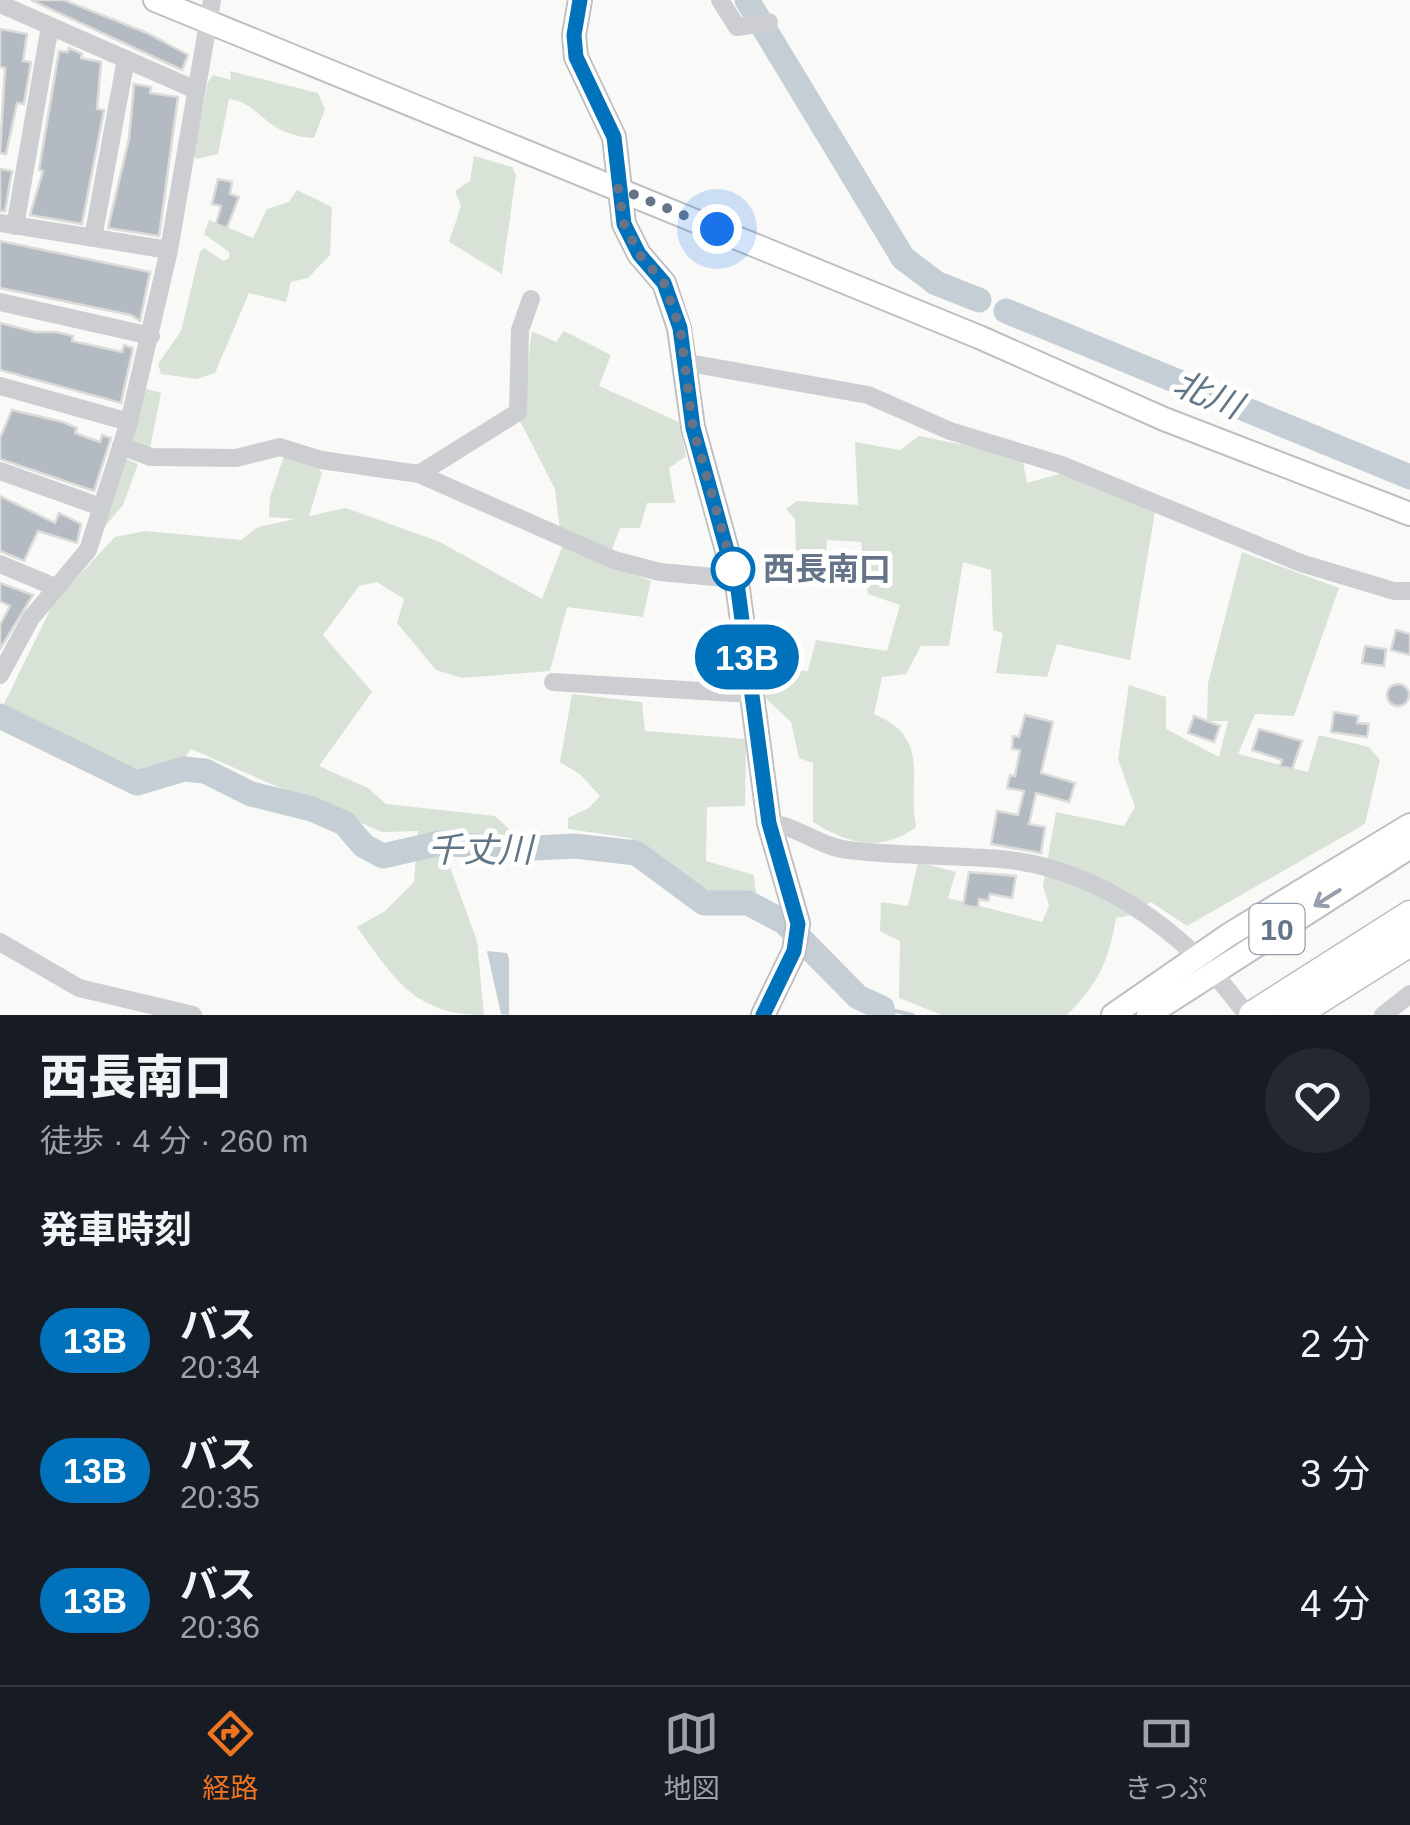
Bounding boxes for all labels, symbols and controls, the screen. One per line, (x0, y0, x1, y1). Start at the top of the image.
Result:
your location (692, 204, 742, 254)
water label: 北川 (1168, 363, 1251, 427)
marker: 西長南口 (712, 548, 754, 590)
place label: 西長南口 (763, 551, 891, 587)
line badge: 13B (690, 624, 804, 690)
text: 13B (715, 638, 779, 677)
water label: 千丈川 (427, 830, 536, 869)
one-way arrow (1313, 887, 1341, 908)
road number: 10 (1250, 904, 1304, 954)
button: heart (1265, 1048, 1370, 1153)
text: 西長南口 (40, 1051, 232, 1104)
text: 徒歩 · 4 分 · 260 m (40, 1123, 309, 1159)
text: 発車時刻 (40, 1209, 192, 1251)
text: バス (180, 1304, 256, 1346)
text: 13B (63, 1321, 127, 1360)
text: 2 分 (1300, 1323, 1370, 1365)
text: 20:34 (180, 1349, 260, 1385)
text: バス (180, 1434, 256, 1476)
text: 13B (63, 1451, 127, 1490)
text: 3 分 (1300, 1453, 1370, 1495)
text: 20:35 (180, 1479, 260, 1515)
text: バス (180, 1564, 256, 1606)
text: 13B (63, 1581, 127, 1620)
text: 4 分 (1300, 1583, 1370, 1625)
text: 20:36 (180, 1609, 260, 1645)
tab: 経路 (203, 1706, 259, 1806)
tab: 地図 (664, 1706, 720, 1806)
tab: きっぷ (1125, 1706, 1207, 1806)

